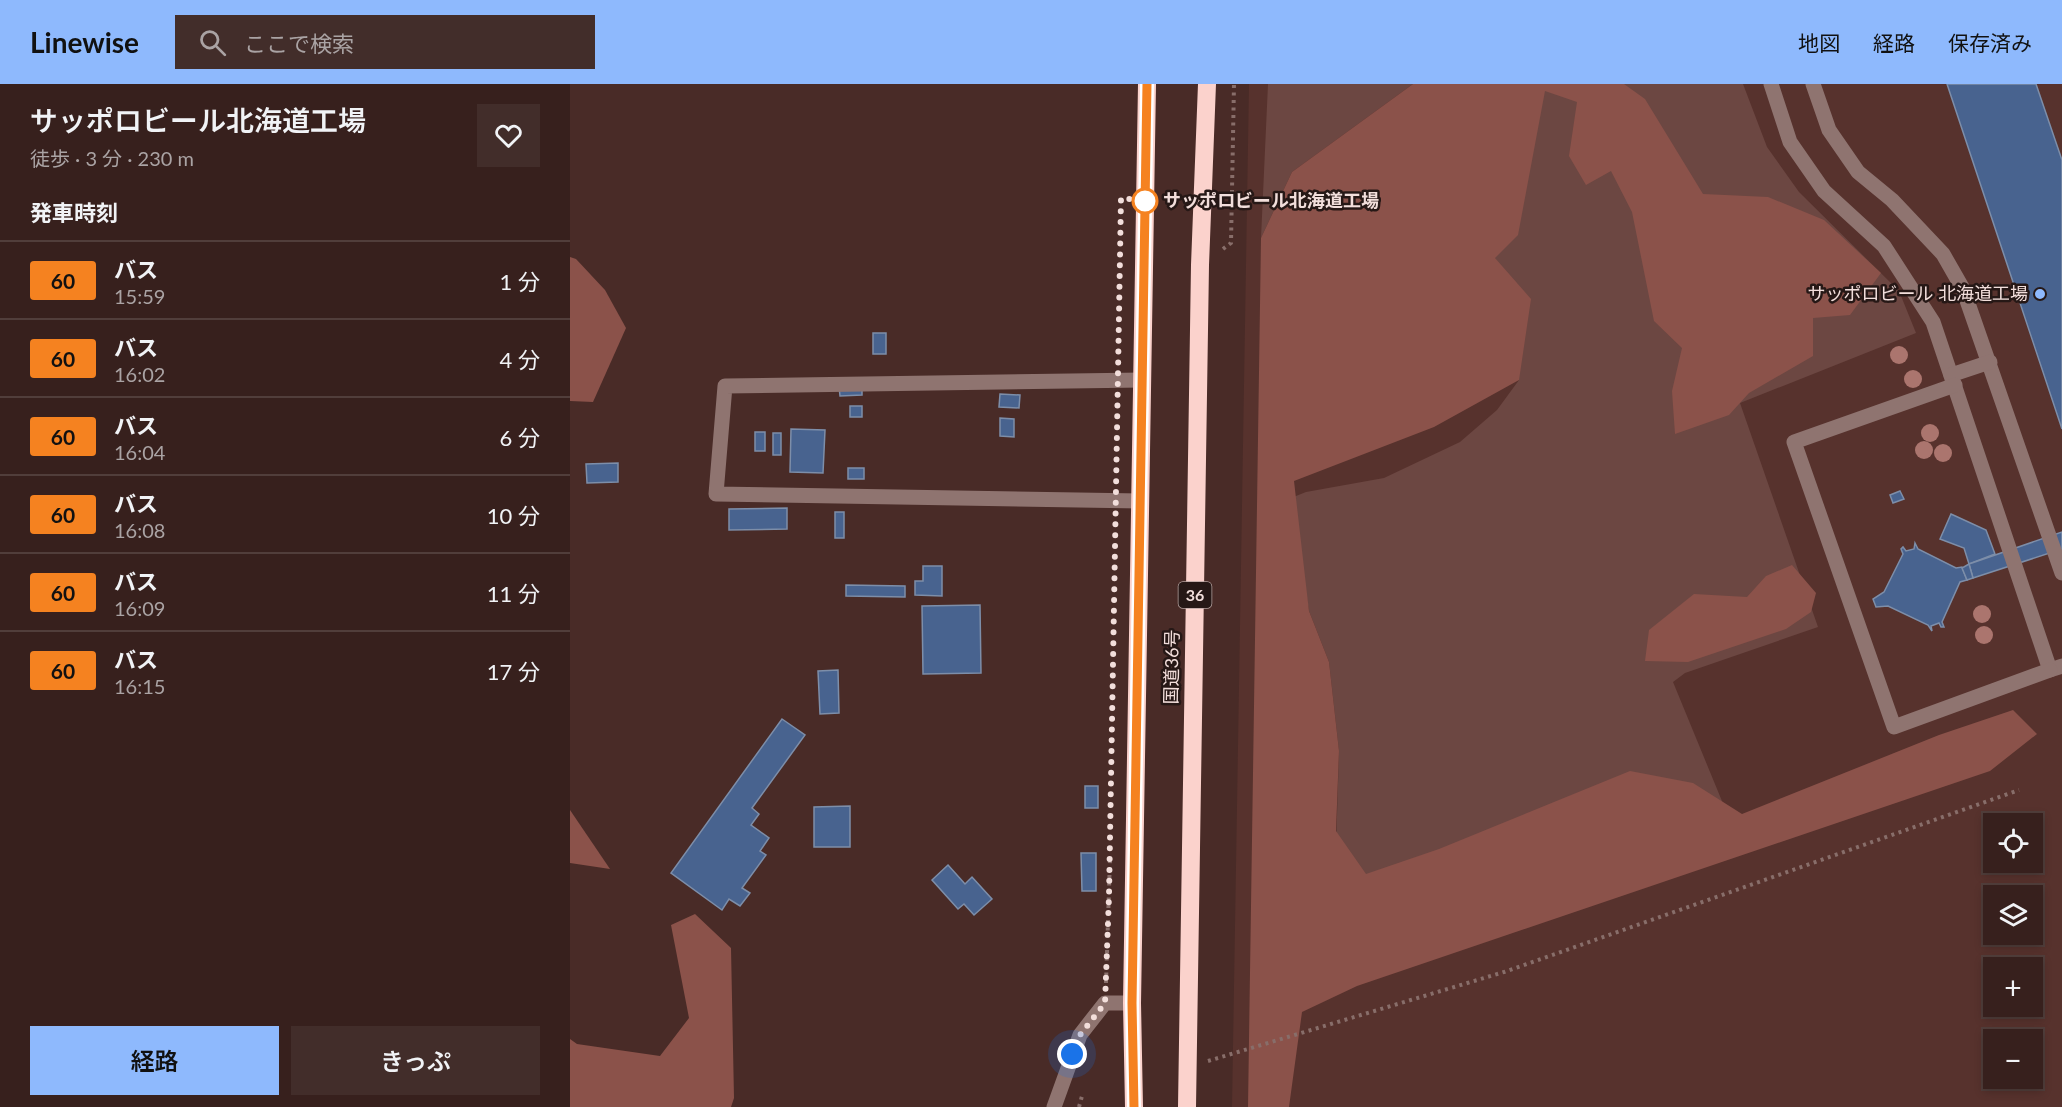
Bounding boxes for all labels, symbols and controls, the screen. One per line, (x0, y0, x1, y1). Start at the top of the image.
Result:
search box (175, 15, 595, 69)
text: Linewise (30, 25, 139, 59)
icon: search (196, 26, 229, 59)
text: ここで検索 (244, 30, 354, 57)
text: 地図 (1798, 30, 1840, 55)
text: 経路 (1873, 30, 1915, 55)
text: 保存済み (1948, 30, 2032, 55)
text: サッポロビール北海道工場 (30, 103, 366, 137)
button: heart (477, 104, 540, 167)
text: 徒歩 · 3 分 · 230 m (30, 146, 194, 170)
marker: サッポロビール北海道工場 (1132, 188, 1158, 214)
place label: サッポロビール北海道工場 (1163, 189, 1379, 211)
text: 発車時刻 (30, 199, 118, 226)
text: バス (114, 256, 158, 283)
text: 60 (51, 268, 75, 293)
text: 1 分 (500, 268, 540, 295)
place label: サッポロビール 北海道工場 (1807, 282, 2028, 304)
text: 15:59 (114, 284, 165, 308)
marker: サッポロビール 北海道工場 (2033, 287, 2047, 301)
text: バス (114, 334, 158, 361)
text: 60 (51, 346, 75, 371)
text: 4 分 (500, 346, 540, 373)
text: 16:02 (114, 362, 165, 386)
text: バス (114, 412, 158, 439)
text: 60 (51, 424, 75, 449)
text: 6 分 (500, 424, 540, 451)
text: 16:04 (114, 440, 165, 464)
text: バス (114, 490, 158, 517)
text: 60 (51, 502, 75, 527)
text: 10 分 (487, 502, 540, 529)
text: 16:08 (114, 518, 165, 542)
text: バス (114, 568, 158, 595)
text: 60 (51, 580, 75, 605)
text: 11 分 (487, 580, 540, 607)
road number: 36 (1178, 582, 1212, 608)
text: 16:09 (114, 596, 165, 620)
street label: 国道36号 (1159, 629, 1183, 705)
text: バス (114, 646, 158, 673)
text: 60 (51, 658, 75, 683)
text: 17 分 (487, 658, 540, 685)
text: 16:15 (114, 674, 165, 698)
map controls (1983, 813, 2043, 1089)
button: locate (1983, 813, 2043, 873)
button: layers (1983, 885, 2043, 945)
button: + (1983, 957, 2043, 1017)
button: 経路 (30, 1026, 279, 1095)
button: きっぷ (291, 1026, 540, 1095)
button: − (1983, 1029, 2043, 1089)
your location (1057, 1039, 1087, 1069)

